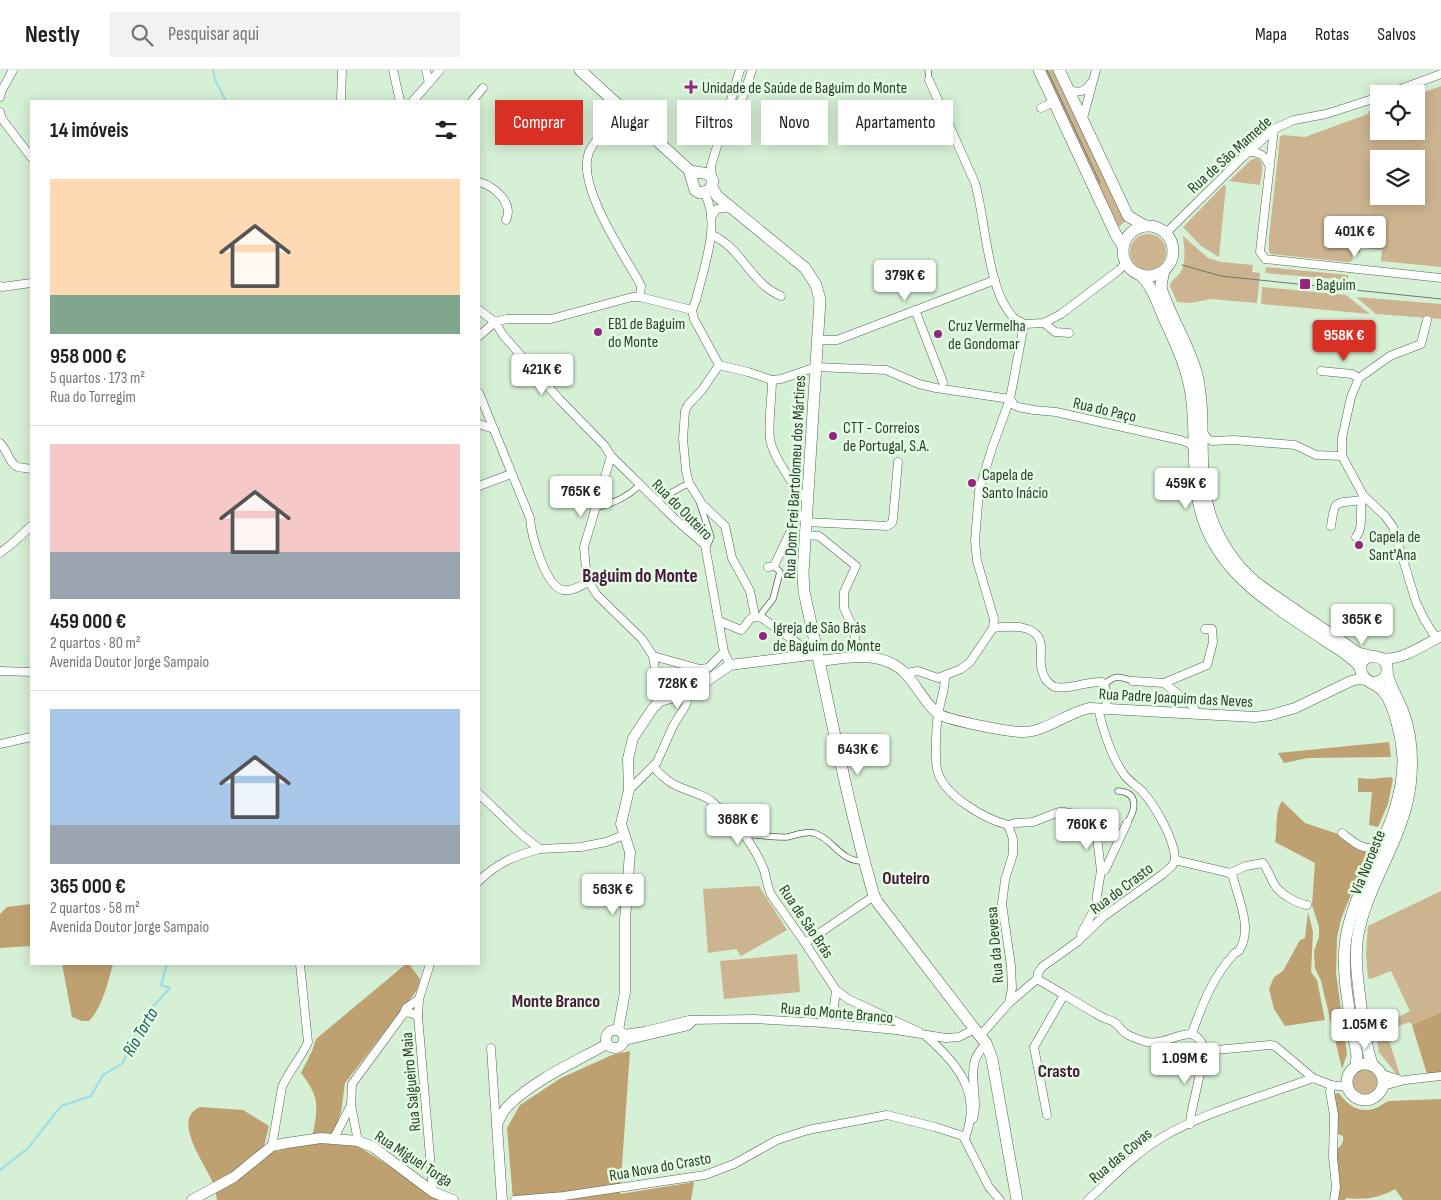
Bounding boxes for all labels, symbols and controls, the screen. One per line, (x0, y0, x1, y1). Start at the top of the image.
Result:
search box (110, 12, 460, 57)
text: Nestly (25, 20, 80, 49)
icon: search (128, 21, 156, 49)
text: Pesquisar aqui (168, 23, 259, 46)
text: Mapa (1255, 24, 1287, 45)
text: Rotas (1315, 24, 1349, 45)
text: Salvos (1377, 24, 1416, 45)
place label: Unidade de Saúde de Baguim do Monte (702, 79, 907, 98)
marker: Unidade de Saúde de Baguim do Monte (684, 80, 698, 94)
map controls (1370, 85, 1425, 205)
button: locate (1370, 85, 1425, 140)
chip: Comprar (495, 100, 583, 145)
chip: Alugar (593, 100, 667, 145)
chip: Filtros (677, 100, 751, 145)
chip: Novo (761, 100, 828, 145)
chip: Apartamento (838, 100, 953, 145)
street label: Rua de São Mamede (1184, 113, 1276, 198)
icon: filters (432, 116, 460, 144)
text: 14 imóveis (50, 118, 129, 143)
button: layers (1370, 150, 1425, 205)
icon: home (210, 211, 300, 301)
pin: 401K € (1314, 216, 1396, 258)
text: 401K € (1335, 222, 1375, 241)
pin: 379K € (864, 260, 946, 302)
text: 379K € (885, 266, 925, 285)
place label: Baguim (1316, 276, 1356, 295)
marker: Baguim (1298, 277, 1312, 291)
place label: EB1 de Baguim do Monte (608, 315, 685, 352)
place label: Cruz Vermelha de Gondomar (948, 317, 1026, 354)
pin: 958K € (1303, 320, 1385, 362)
marker: EB1 de Baguim do Monte (592, 326, 604, 338)
text: 958K € (1324, 326, 1364, 345)
marker: Cruz Vermelha de Gondomar (932, 328, 944, 340)
text: 958 000 € (50, 344, 126, 369)
pin: 421K € (501, 354, 583, 396)
text: 421K € (522, 360, 562, 379)
text: 5 quartos · 173 m² (50, 369, 145, 388)
street label: Rua Dom Frei Bartolomeu dos Mártires (781, 375, 810, 579)
text: Rua do Torregim (50, 388, 136, 407)
street label: Rua do Paço (1071, 394, 1138, 427)
place label: CTT - Correios de Portugal, S.A. (843, 419, 929, 456)
marker: CTT - Correios de Portugal, S.A. (827, 430, 839, 442)
place label: Capela de Santo Inácio (982, 466, 1048, 503)
pin: 459K € (1145, 468, 1227, 510)
text: 459K € (1166, 474, 1206, 493)
pin: 765K € (540, 476, 622, 518)
street label: Rua do Outeiro (648, 476, 716, 544)
icon: home (210, 477, 300, 567)
marker: Capela de Santo Inácio (966, 477, 978, 489)
text: 765K € (561, 482, 601, 501)
place label: Capela de Sant'Ana (1369, 528, 1421, 565)
marker: Capela de Sant'Ana (1353, 539, 1365, 551)
district label: Baguim do Monte (582, 565, 698, 588)
pin: 365K € (1321, 604, 1403, 646)
text: 459 000 € (50, 609, 126, 634)
text: 365K € (1342, 610, 1382, 629)
place label: Igreja de São Brás de Baguim do Monte (773, 619, 881, 656)
marker: Igreja de São Brás de Baguim do Monte (757, 630, 769, 642)
text: 2 quartos · 80 m² (50, 634, 141, 653)
text: Avenida Doutor Jorge Sampaio (50, 653, 209, 672)
pin: 728K € (637, 668, 719, 710)
text: 728K € (658, 674, 698, 693)
street label: Rua Padre Joaquim das Neves (1098, 685, 1254, 712)
pin: 643K € (817, 734, 899, 776)
text: 643K € (838, 740, 878, 759)
icon: home (210, 742, 300, 832)
pin: 368K € (697, 804, 779, 846)
pin: 760K € (1046, 808, 1128, 851)
text: 368K € (718, 810, 758, 829)
text: 760K € (1067, 815, 1107, 834)
street label: Via Noroeste (1347, 827, 1390, 898)
street label: Rua do Crasto (1087, 859, 1157, 919)
district label: Outeiro (882, 868, 930, 889)
text: 365 000 € (50, 874, 126, 899)
pin: 563K € (572, 874, 654, 916)
text: 563K € (593, 880, 633, 899)
street label: Rua de São Brás (774, 882, 837, 962)
text: 2 quartos · 58 m² (50, 899, 140, 918)
street label: Rua da Devesa (983, 906, 1008, 984)
text: Avenida Doutor Jorge Sampaio (50, 918, 209, 937)
district label: Monte Branco (512, 991, 600, 1012)
street label: Rua do Monte Branco (780, 999, 894, 1028)
water label: Rio Torto (118, 1004, 163, 1060)
pin: 1.05M € (1319, 1008, 1411, 1051)
text: 1.05M € (1342, 1015, 1388, 1034)
street label: Rua Salgueiro Maia (398, 1031, 425, 1132)
pin: 1.09M € (1139, 1042, 1231, 1085)
text: 1.09M € (1162, 1049, 1208, 1068)
district label: Crasto (1038, 1061, 1080, 1082)
street label: Rua das Covas (1086, 1124, 1156, 1188)
street label: Rua Miguel Torga (371, 1127, 456, 1191)
street label: Rua Nova do Crasto (608, 1149, 713, 1186)

